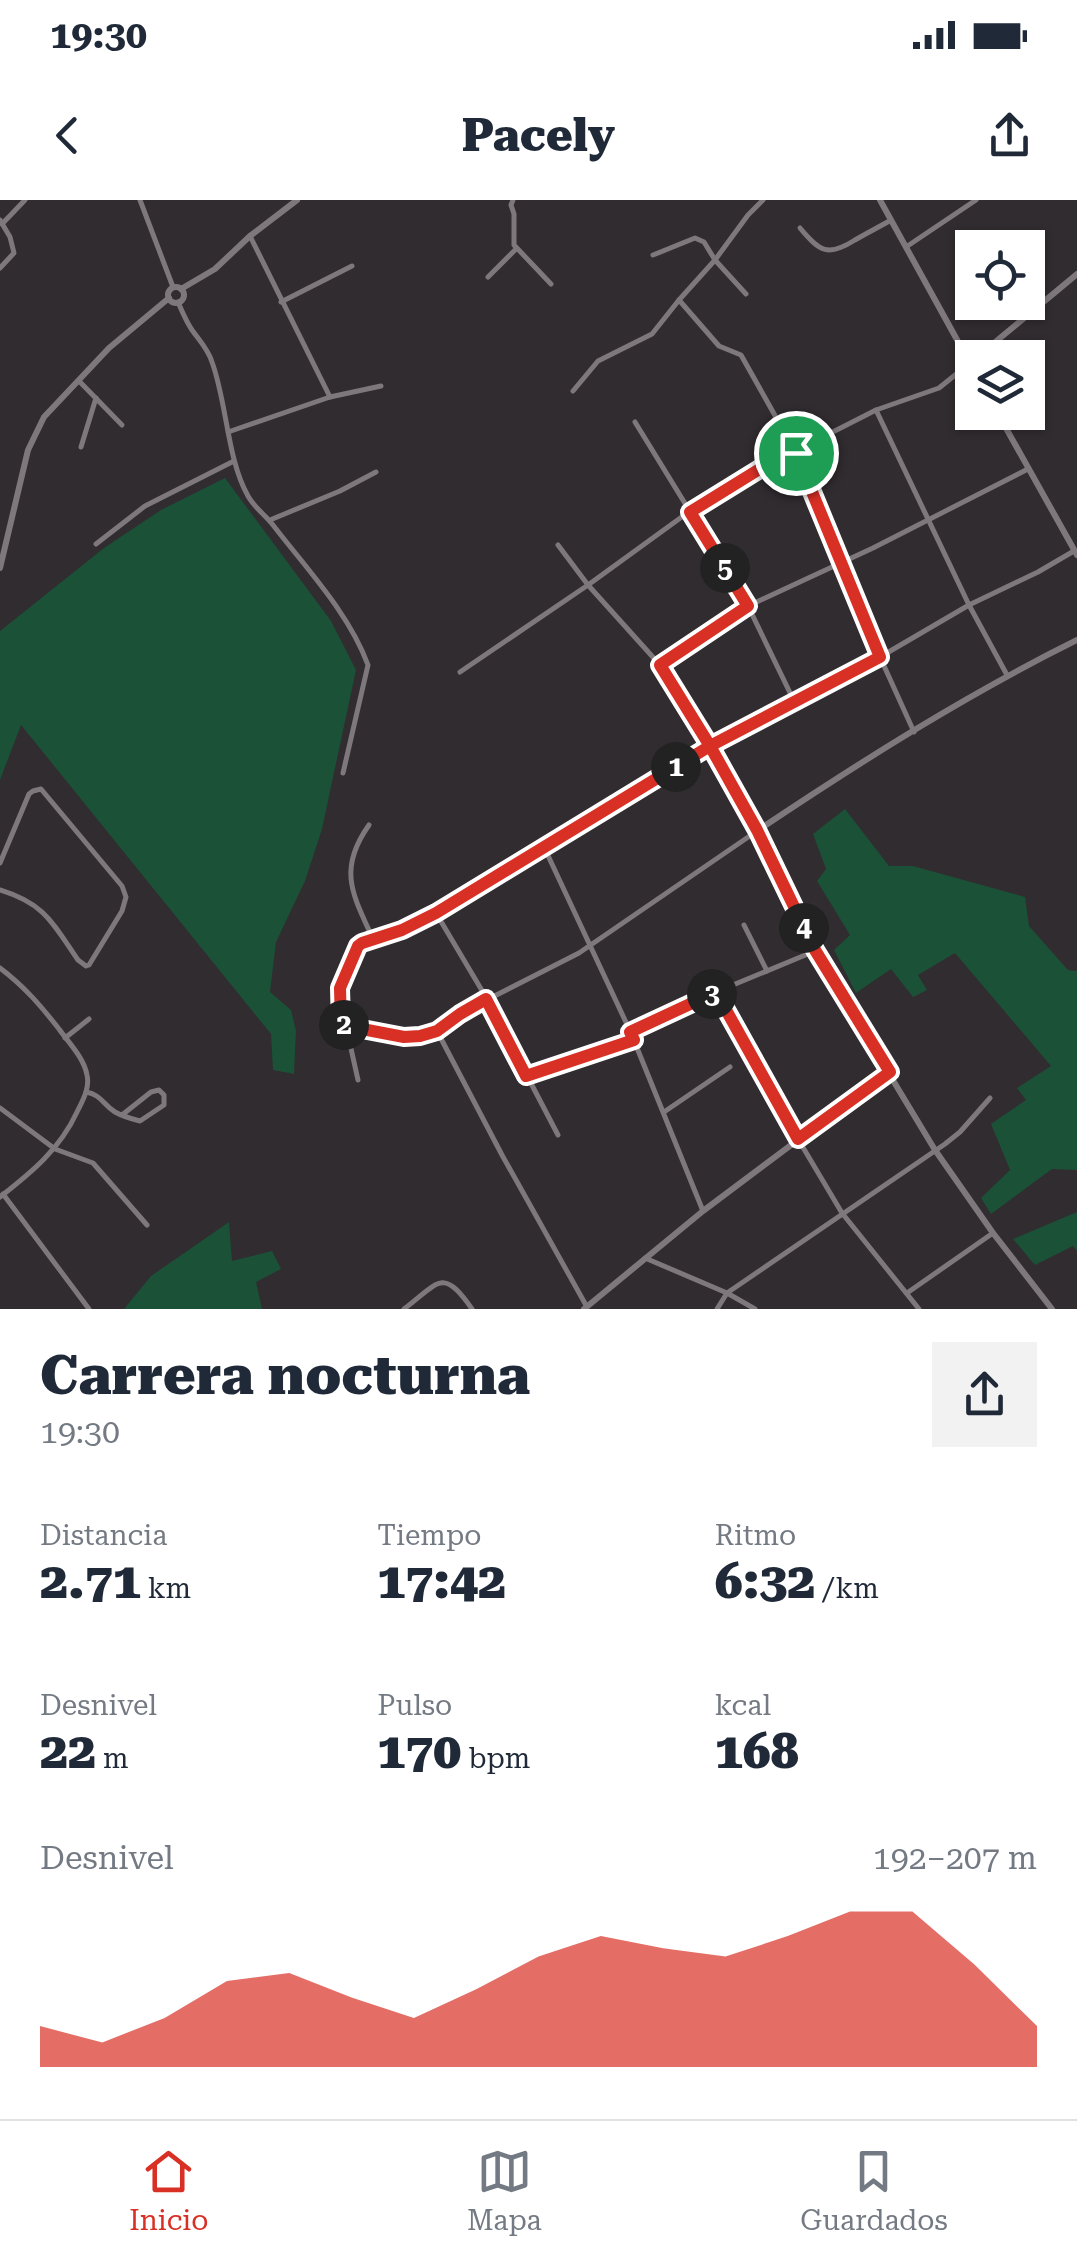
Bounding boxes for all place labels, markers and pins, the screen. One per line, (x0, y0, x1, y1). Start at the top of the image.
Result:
pin (754, 411, 839, 496)
pin: 5 (700, 543, 750, 593)
pin: 1 (651, 742, 701, 792)
pin: 4 (779, 903, 829, 953)
pin: 3 (687, 969, 737, 1019)
pin: 2 (319, 1000, 369, 1050)

